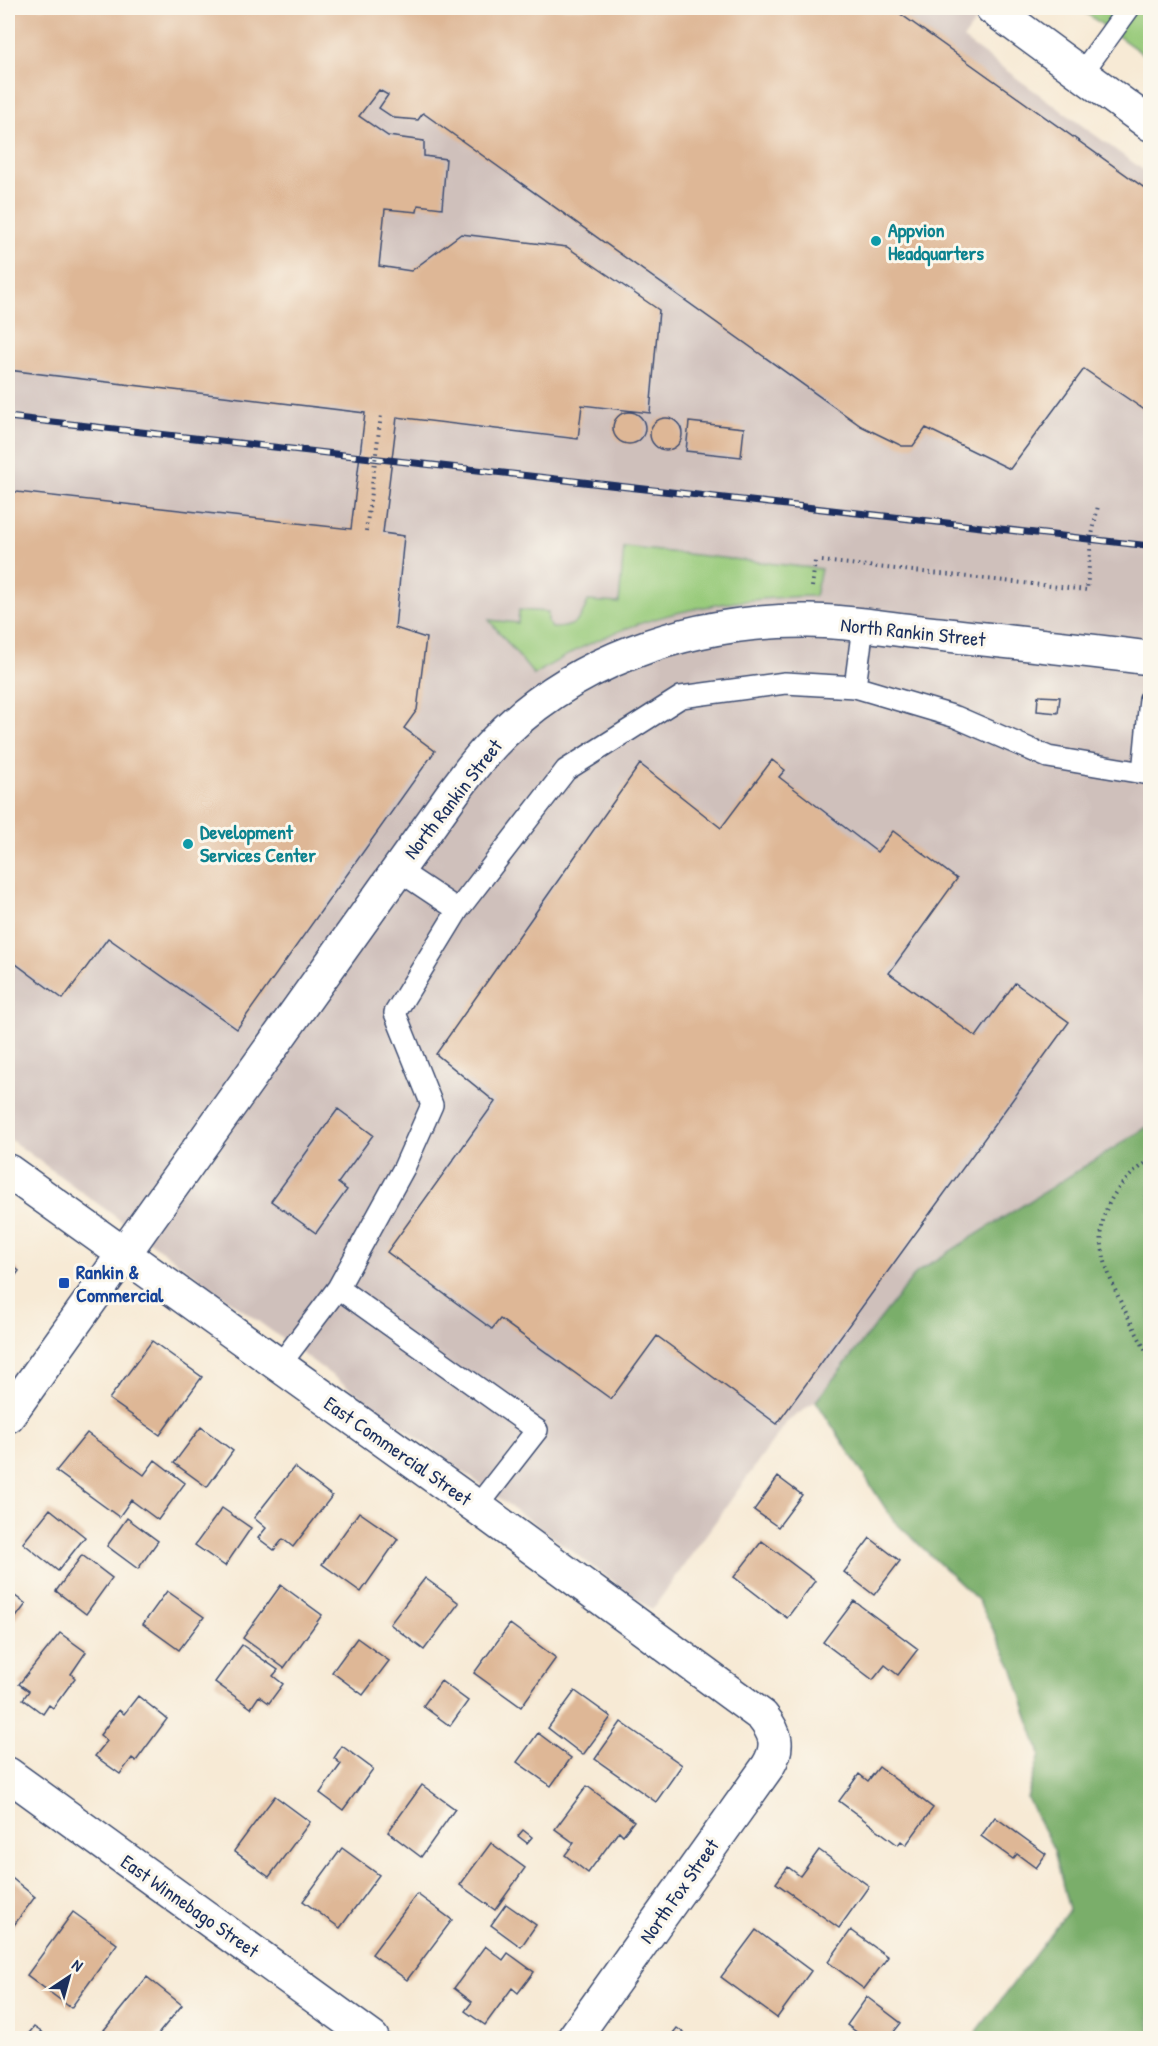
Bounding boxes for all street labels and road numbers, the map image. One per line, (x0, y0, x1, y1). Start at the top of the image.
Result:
street label: North Rankin Street (839, 610, 988, 653)
street label: North Rankin Street (397, 732, 509, 864)
street label: East Commercial Street (319, 1390, 478, 1512)
street label: North Fox Street (633, 1832, 725, 1948)
street label: East Winnebago Street (116, 1848, 266, 1964)

